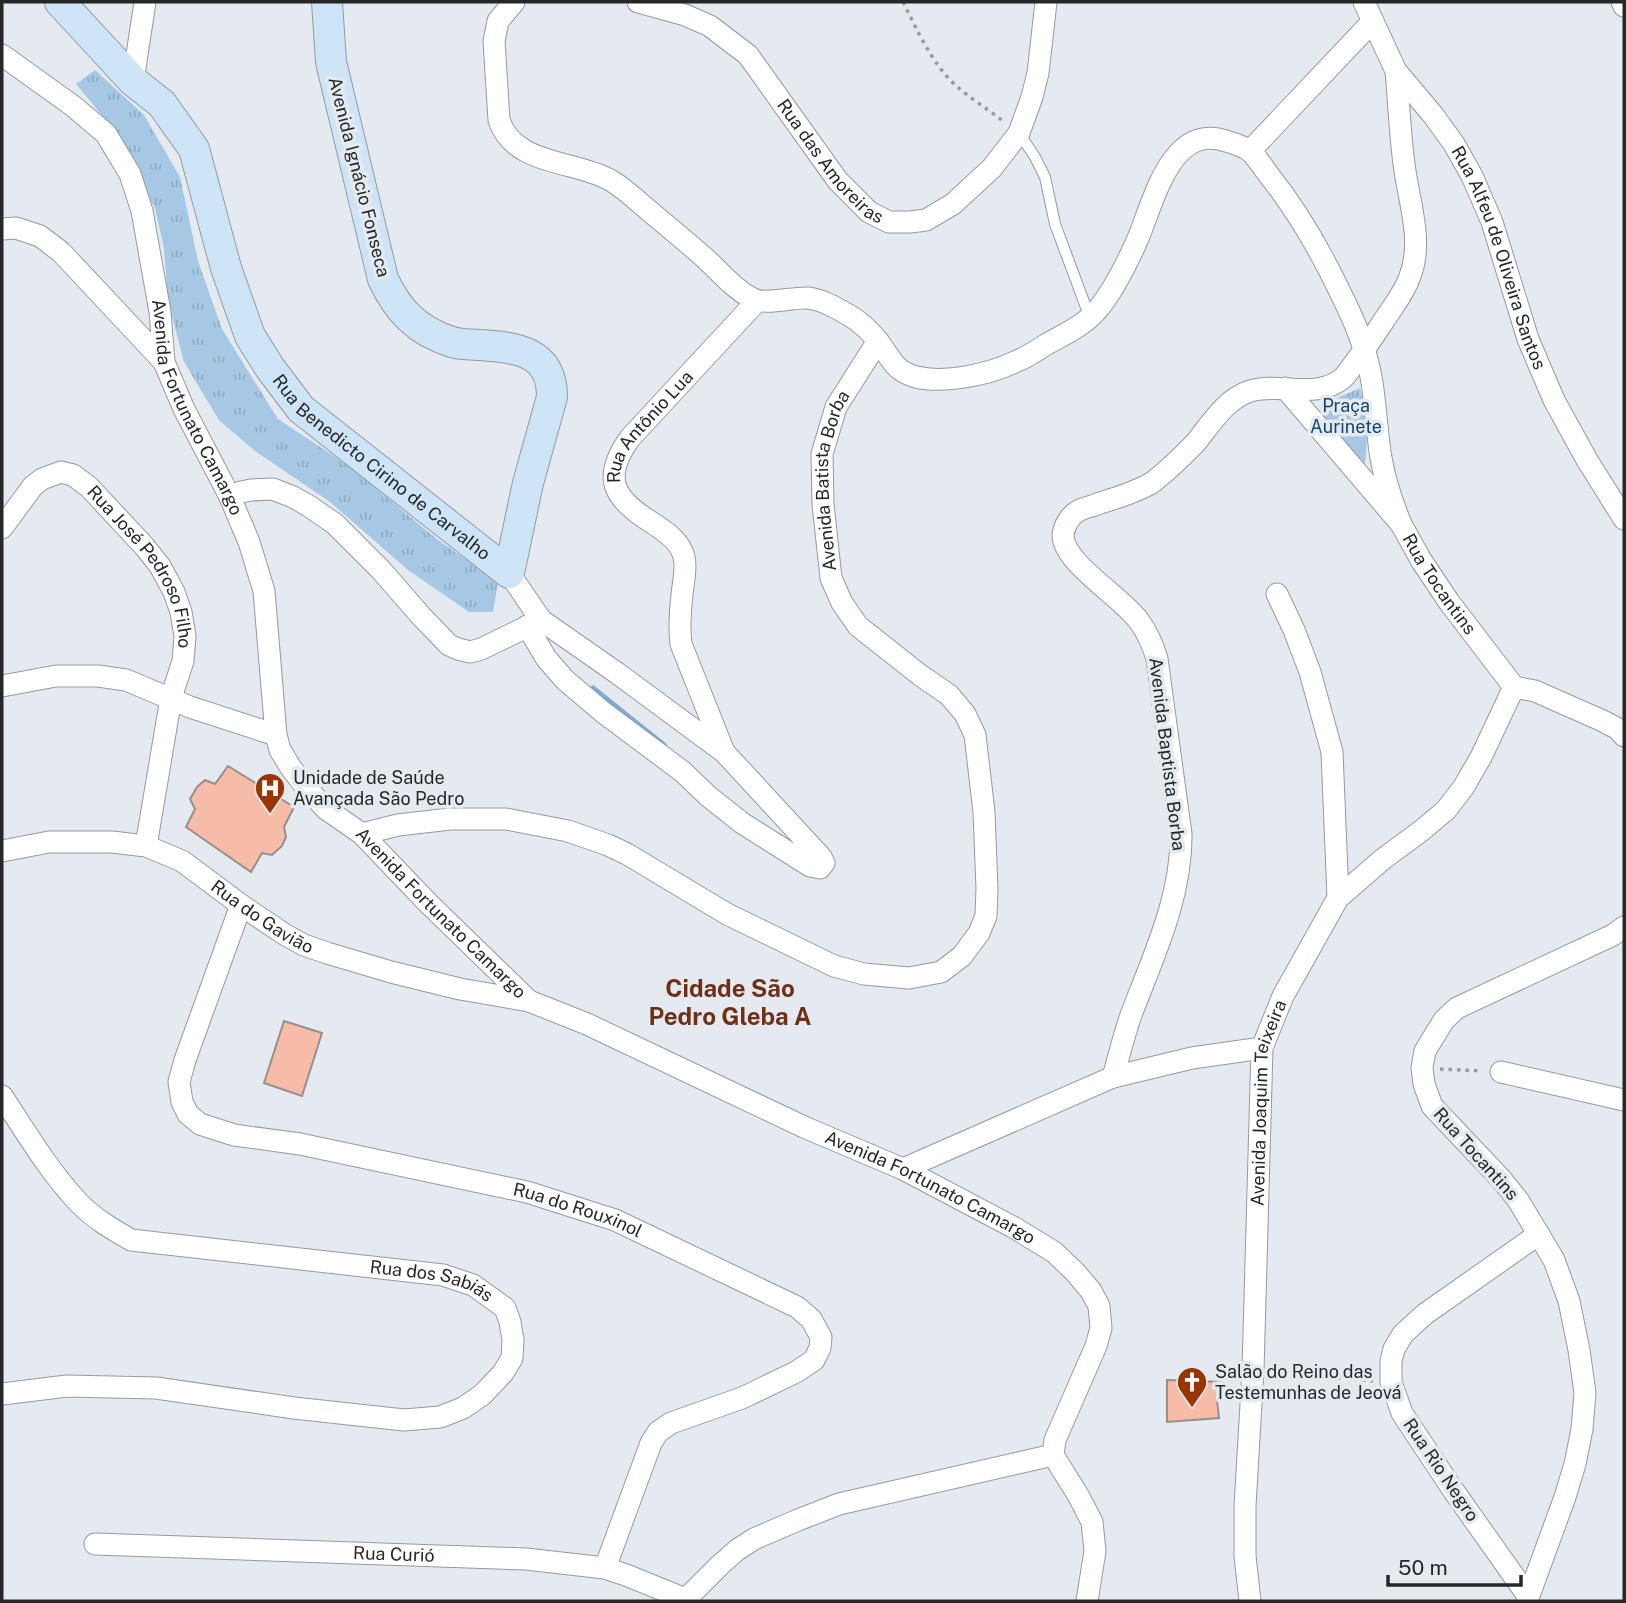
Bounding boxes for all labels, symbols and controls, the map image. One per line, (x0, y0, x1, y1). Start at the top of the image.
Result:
street label: Avenida Ignácio Fonseca (324, 75, 395, 279)
street label: Rua das Amoreiras (773, 95, 887, 228)
street label: Rua Alfeu de Oliveira Santos (1447, 142, 1551, 372)
street label: Avenida Fortunato Camargo (148, 297, 247, 518)
street label: Rua Antônio Lua (603, 366, 697, 483)
street label: Rua Benedicto Cirino de Carvalho (269, 370, 495, 564)
street label: Avenida Batista Borba (811, 386, 854, 572)
park label: Praça Aurinete (1310, 395, 1382, 437)
street label: Rua José Pedroso Filho (83, 481, 196, 649)
street label: Rua Tocantins (1398, 530, 1481, 638)
street label: Avenida Baptista Borba (1145, 656, 1190, 852)
place label: Unidade de Saúde Avançada São Pedro (293, 767, 464, 809)
hospital icon: Unidade de Saúde Avançada São Pedro (253, 771, 287, 815)
street label: Avenida Fortunato Camargo (352, 823, 531, 1002)
street label: Rua do Gavião (207, 875, 316, 957)
district label: Cidade São Pedro Gleba A (649, 974, 811, 1030)
street label: Avenida Joaquim Teixeira (1247, 997, 1290, 1206)
street label: Rua Tocantins (1429, 1103, 1523, 1204)
street label: Avenida Fortunato Camargo (822, 1126, 1039, 1248)
street label: Rua do Rouxinol (511, 1178, 646, 1242)
street label: Rua dos Sabiás (369, 1256, 497, 1306)
place label: Salão do Reino das Testemunhas de Jeová (1215, 1361, 1402, 1403)
church icon: Salão do Reino das Testemunhas de Jeová (1175, 1365, 1209, 1409)
street label: Rua Rio Negro (1399, 1414, 1484, 1525)
street label: Rua Curió (353, 1542, 435, 1566)
scale bar (1388, 1544, 1521, 1588)
text: 50 m (1398, 1555, 1448, 1580)

